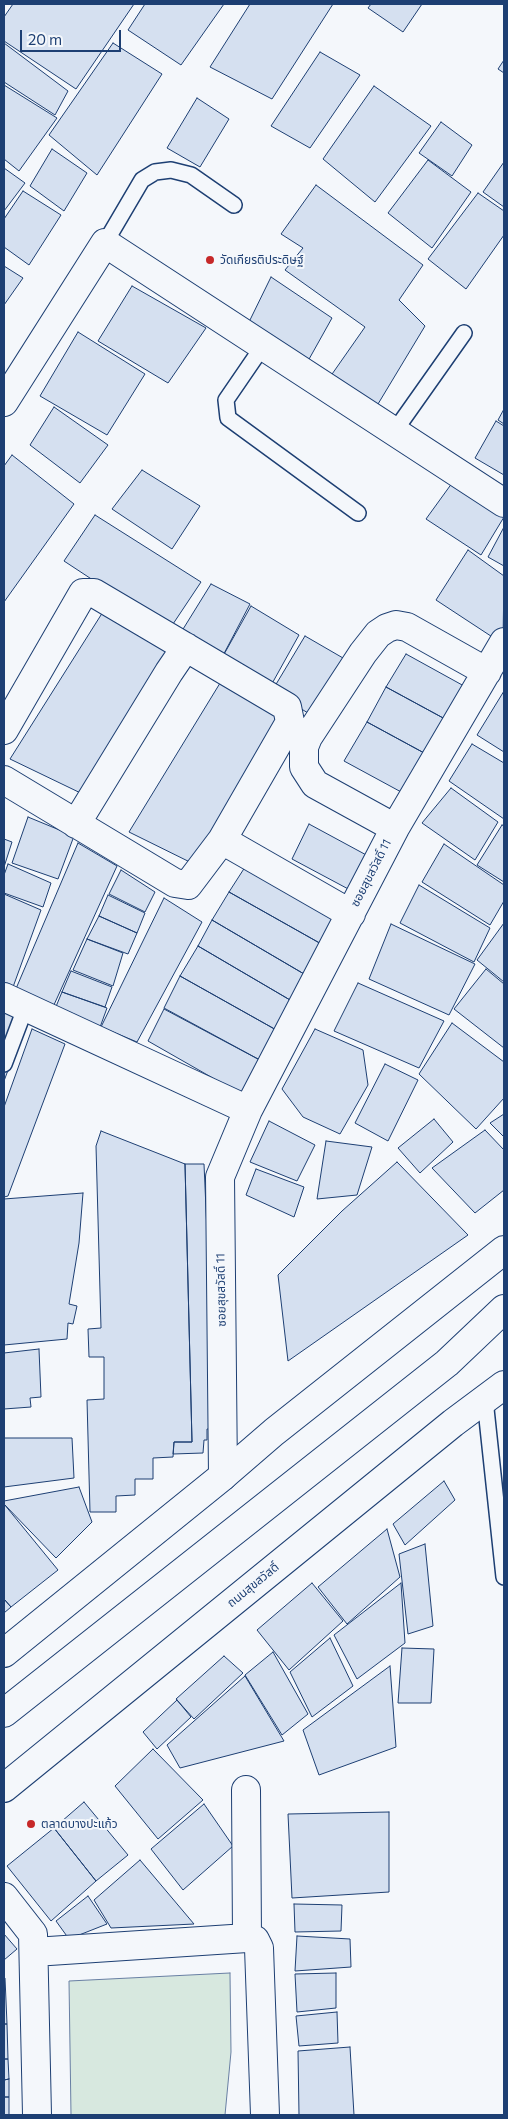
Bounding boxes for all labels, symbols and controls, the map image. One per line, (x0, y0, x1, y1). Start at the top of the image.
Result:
scale bar (22, 20, 124, 52)
text: 20 m (28, 30, 62, 48)
place label: วัดเกียรติประดิษฐ์ (220, 253, 303, 267)
marker: วัดเกียรติประดิษฐ์ (204, 254, 216, 266)
street label: ซอยสุขสวัสดิ์ 11 (348, 837, 394, 909)
street label: ซอยสุขสวัสดิ์ 11 (213, 1253, 229, 1327)
street label: ถนนสุขสวัสดิ์ (224, 1560, 282, 1610)
place label: ตลาดบางปะแก้ว (41, 1817, 118, 1831)
marker: ตลาดบางปะแก้ว (25, 1818, 37, 1830)

